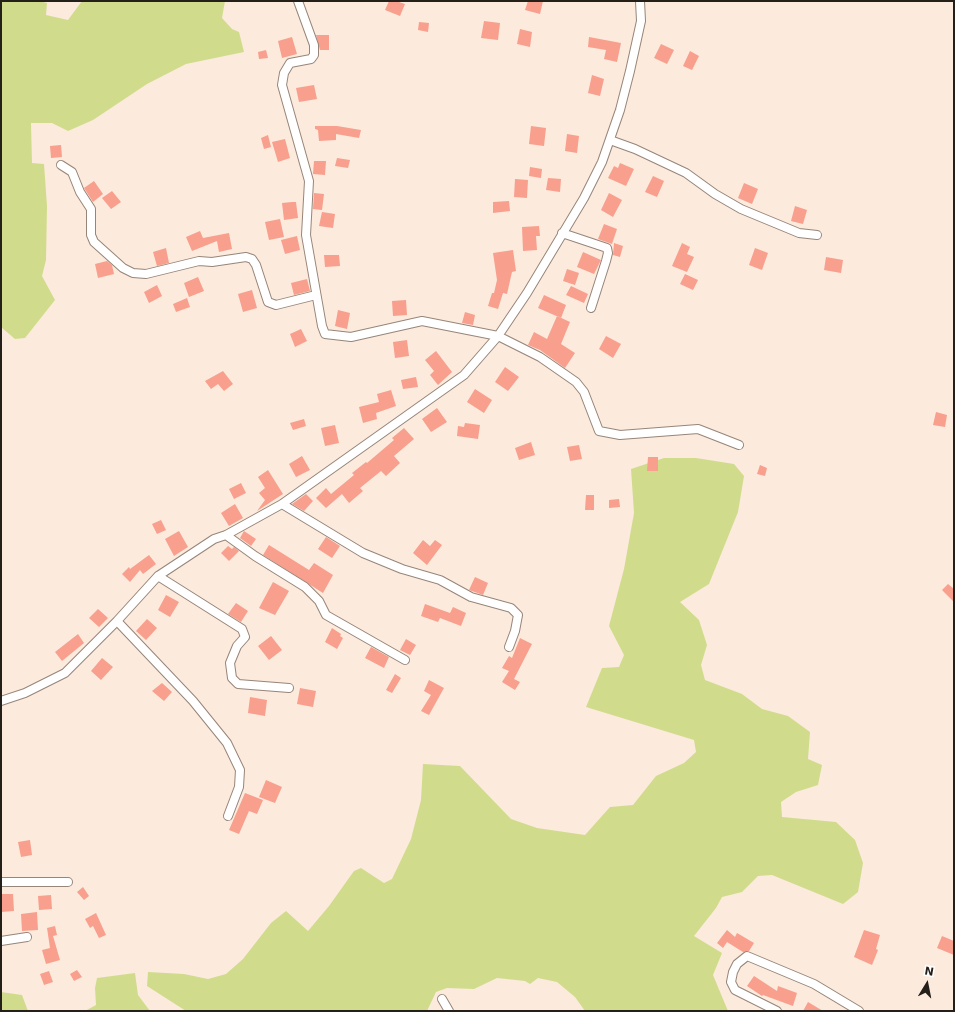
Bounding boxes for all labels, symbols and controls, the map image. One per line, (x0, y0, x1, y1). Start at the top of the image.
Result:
north arrow (907, 964, 947, 1004)
text: N (924, 964, 935, 979)

